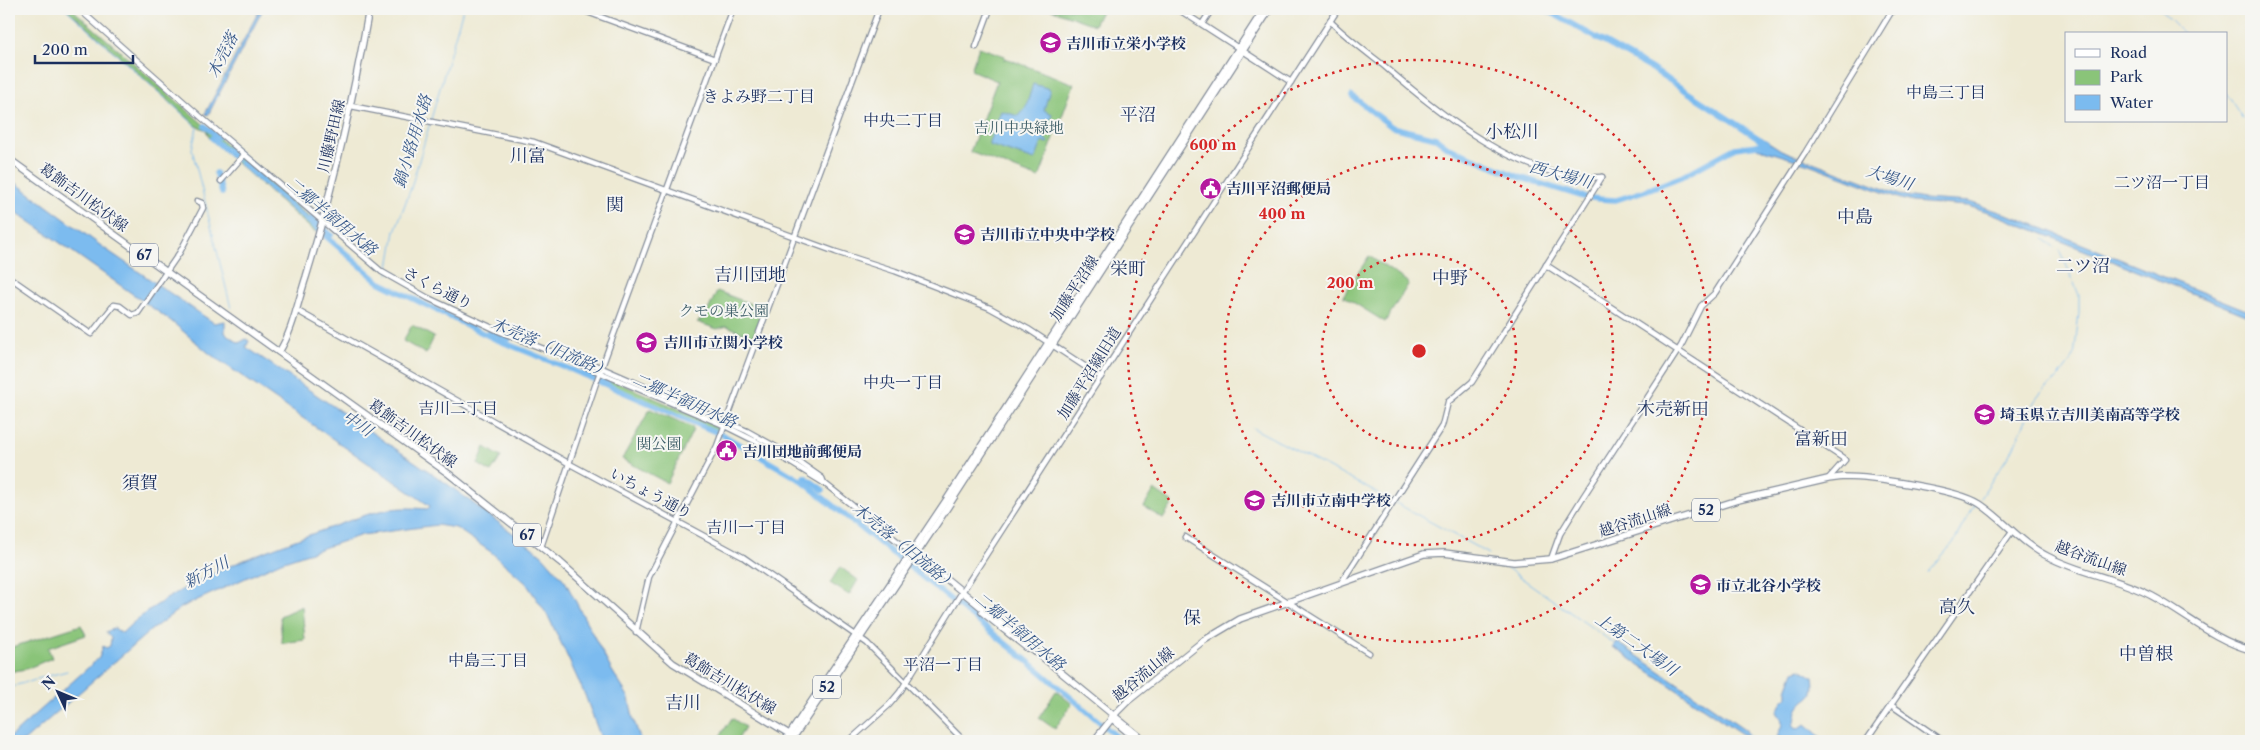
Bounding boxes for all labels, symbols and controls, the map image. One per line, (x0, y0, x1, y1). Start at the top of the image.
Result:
water label: 木売落 (202, 26, 243, 81)
school or university icon: 吉川市立栄小学校 (1038, 31, 1062, 55)
scale bar (35, 32, 132, 64)
legend (2065, 32, 2228, 122)
place label: 吉川市立栄小学校 (1066, 34, 1186, 53)
text: 200 m (42, 40, 88, 59)
text: Road (2110, 43, 2147, 62)
text: Park (2110, 67, 2144, 86)
district label: 中島三丁目 (1906, 82, 1986, 102)
district label: きよみ野二丁目 (703, 86, 815, 106)
water label: 鍋小路用水路 (388, 91, 436, 190)
text: Water (2109, 93, 2154, 112)
street label: 川藤野田線 (313, 97, 349, 175)
district label: 平沼 (1120, 104, 1156, 126)
district label: 中央二丁目 (863, 110, 943, 130)
park label: 吉川中央緑地 (974, 118, 1064, 137)
district label: 小松川 (1485, 121, 1539, 143)
text: 600 m (1190, 135, 1236, 154)
district label: 川富 (510, 145, 546, 167)
water label: 西大場川 (1527, 156, 1596, 192)
street label: 葛飾吉川松伏線 (36, 158, 132, 236)
water label: 大場川 (1864, 160, 1918, 195)
water label: 二郷半領用水路 (283, 172, 382, 260)
district label: 二ツ沼一丁目 (2114, 172, 2210, 192)
public building icon: 吉川平沼郵便局 (1198, 176, 1222, 200)
place label: 吉川平沼郵便局 (1226, 179, 1331, 198)
district label: 関 (606, 194, 624, 216)
text: 400 m (1259, 204, 1305, 223)
district label: 中島 (1837, 206, 1873, 228)
school or university icon: 吉川市立中央中学校 (952, 222, 976, 246)
place label: 吉川市立中央中学校 (980, 225, 1115, 244)
road number: 67 (130, 244, 158, 266)
street label: 加藤平沼線 (1046, 251, 1102, 325)
district label: 二ツ沼 (2056, 255, 2110, 277)
district label: 栄町 (1110, 258, 1146, 280)
street label: さくら通り (400, 263, 476, 313)
district label: 吉川団地 (714, 264, 786, 286)
district label: 中野 (1432, 267, 1468, 289)
text: 200 m (1327, 273, 1373, 292)
park label: クモの巣公園 (679, 301, 769, 320)
water label: 木売落（旧流路） (488, 313, 614, 381)
street label: 加藤平沼線旧道 (1053, 323, 1125, 423)
school or university icon: 吉川市立関小学校 (635, 330, 659, 354)
place label: 吉川市立関小学校 (663, 333, 783, 352)
centre of rings (1410, 342, 1428, 360)
water label: 二郷半領用水路 (630, 368, 741, 432)
district label: 中央一丁目 (863, 372, 943, 392)
street label: 葛飾吉川松伏線 (365, 394, 461, 472)
district label: 吉川二丁目 (418, 398, 498, 418)
district label: 木売新田 (1637, 398, 1709, 420)
school or university icon: 埼玉県立吉川美南高等学校 (1972, 402, 1996, 426)
place label: 埼玉県立吉川美南高等学校 (2000, 405, 2180, 424)
water label: 中川 (339, 406, 379, 441)
district label: 富新田 (1794, 428, 1848, 450)
park label: 関公園 (636, 434, 682, 453)
public building icon: 吉川団地前郵便局 (714, 439, 738, 463)
place label: 吉川団地前郵便局 (742, 442, 862, 461)
street label: いちょう通り (607, 463, 695, 523)
district label: 須賀 (122, 472, 158, 494)
school or university icon: 吉川市立南中学校 (1243, 488, 1267, 512)
place label: 吉川市立南中学校 (1271, 491, 1391, 510)
water label: 木売落（旧流路） (849, 498, 961, 594)
road number: 52 (1692, 498, 1720, 522)
street label: 越谷流山線 (1596, 499, 1674, 541)
district label: 吉川一丁目 (706, 517, 786, 537)
road number: 67 (513, 524, 541, 546)
street label: 越谷流山線 (2053, 536, 2129, 580)
water label: 新方川 (180, 551, 234, 592)
school or university icon: 市立北谷小学校 (1688, 573, 1712, 597)
place label: 市立北谷小学校 (1716, 576, 1821, 595)
water label: 二郷半領用水路 (971, 587, 1070, 675)
district label: 高久 (1939, 596, 1975, 618)
district label: 保 (1183, 607, 1201, 629)
water label: 上第二大場川 (1592, 608, 1684, 681)
street label: 越谷流山線 (1108, 643, 1178, 705)
district label: 中曽根 (2119, 643, 2173, 665)
street label: 葛飾吉川松伏線 (680, 648, 780, 718)
district label: 中島三丁目 (448, 650, 528, 670)
district label: 平沼一丁目 (903, 654, 983, 674)
north arrow (32, 668, 82, 718)
text: N (38, 672, 59, 694)
road number: 52 (813, 676, 841, 699)
district label: 吉川 (665, 692, 701, 714)

